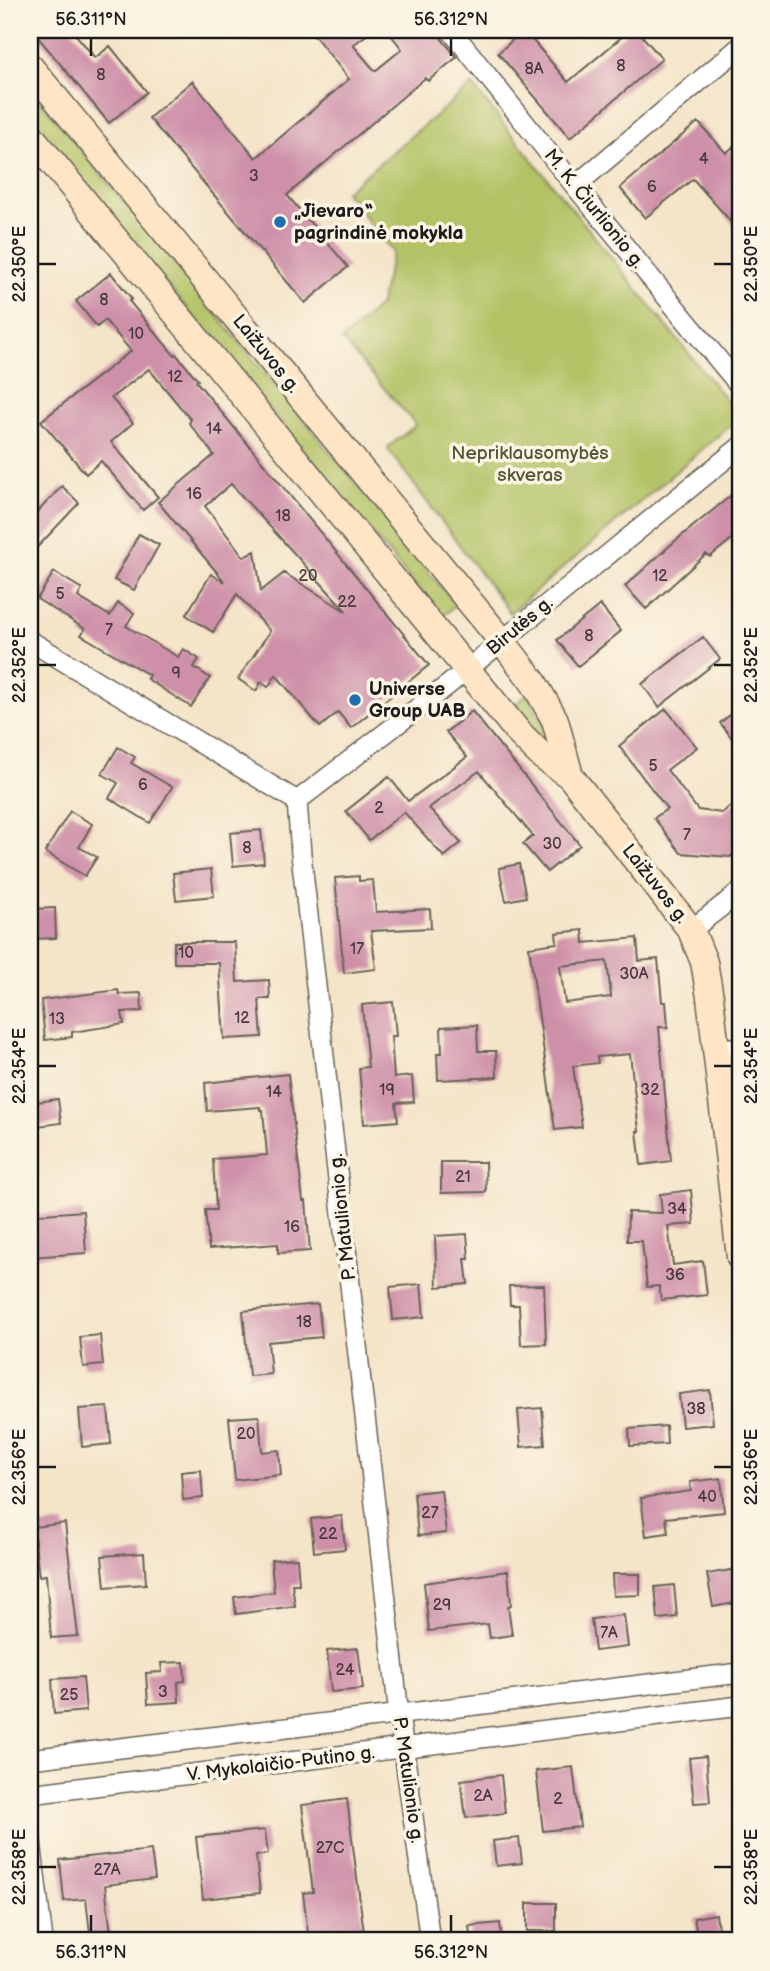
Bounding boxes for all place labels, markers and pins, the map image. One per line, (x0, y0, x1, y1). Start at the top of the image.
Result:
place label: „Jievaro“ pagrindinė mokykla (294, 200, 463, 245)
marker: „Jievaro“ pagrindinė mokykla (272, 214, 288, 230)
place label: Universe Group UAB (369, 678, 466, 723)
marker: Universe Group UAB (347, 692, 363, 708)

